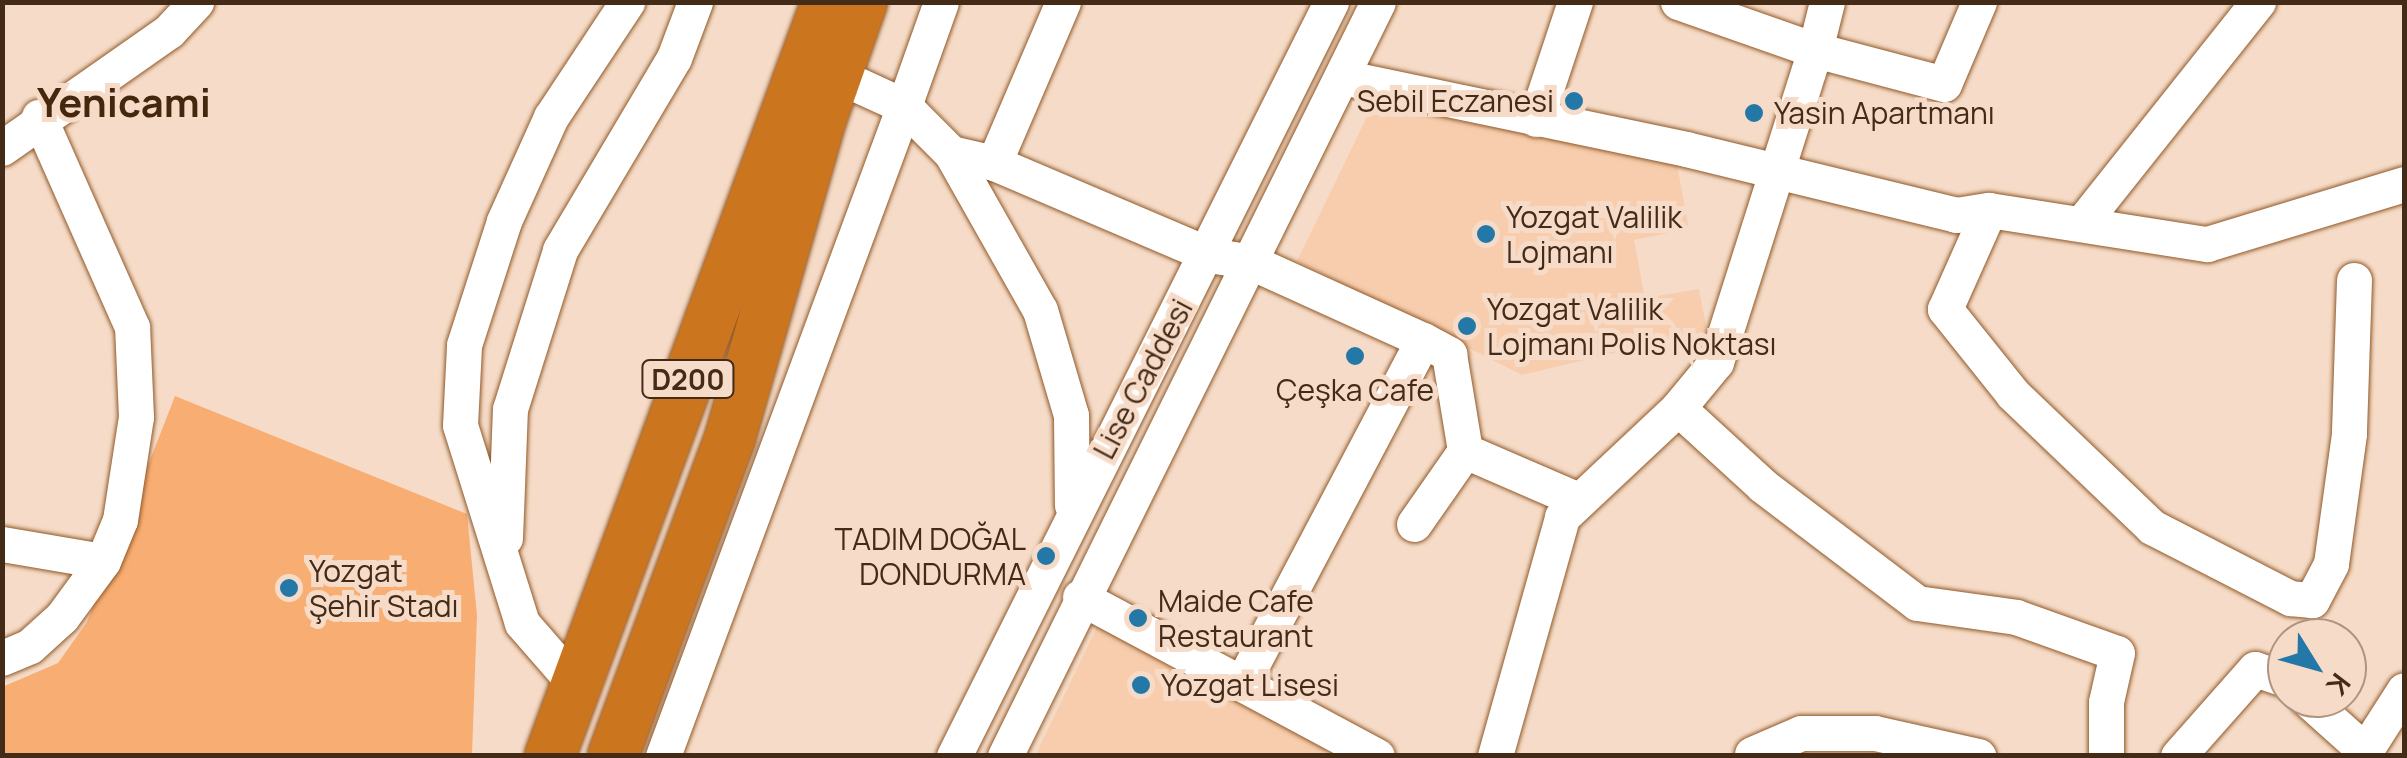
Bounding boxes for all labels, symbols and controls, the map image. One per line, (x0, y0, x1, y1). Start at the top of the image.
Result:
district label: Yenicami (37, 78, 211, 126)
place label: Sebil Eczanesi (1357, 83, 1554, 119)
marker: Sebil Eczanesi (1563, 90, 1585, 112)
place label: Yasin Apartmanı (1774, 95, 1995, 131)
marker: Yasin Apartmanı (1743, 102, 1765, 124)
place label: Yozgat Valilik Lojmanı (1506, 199, 1682, 270)
marker: Yozgat Valilik Lojmanı (1475, 223, 1497, 245)
place label: Yozgat Valilik Lojmanı Polis Noktası (1487, 291, 1777, 362)
street label: Lise Caddesi (1086, 293, 1200, 465)
marker: Yozgat Valilik Lojmanı Polis Noktası (1456, 315, 1478, 337)
marker: Çeşka Cafe (1344, 345, 1366, 367)
road number: D200 (640, 356, 736, 402)
place label: Çeşka Cafe (1276, 372, 1434, 408)
place label: TADIM DOĞAL DONDURMA (835, 521, 1026, 592)
marker: TADIM DOĞAL DONDURMA (1035, 545, 1057, 567)
place label: Yozgat Şehir Stadı (309, 553, 459, 624)
marker: Yozgat Şehir Stadı (278, 577, 300, 599)
place label: Maide Cafe Restaurant (1158, 583, 1314, 654)
marker: Maide Cafe Restaurant (1127, 607, 1149, 629)
north arrow (2267, 618, 2367, 718)
text: K (2319, 666, 2360, 704)
place label: Yozgat Lisesi (1161, 667, 1339, 703)
marker: Yozgat Lisesi (1130, 674, 1152, 696)

